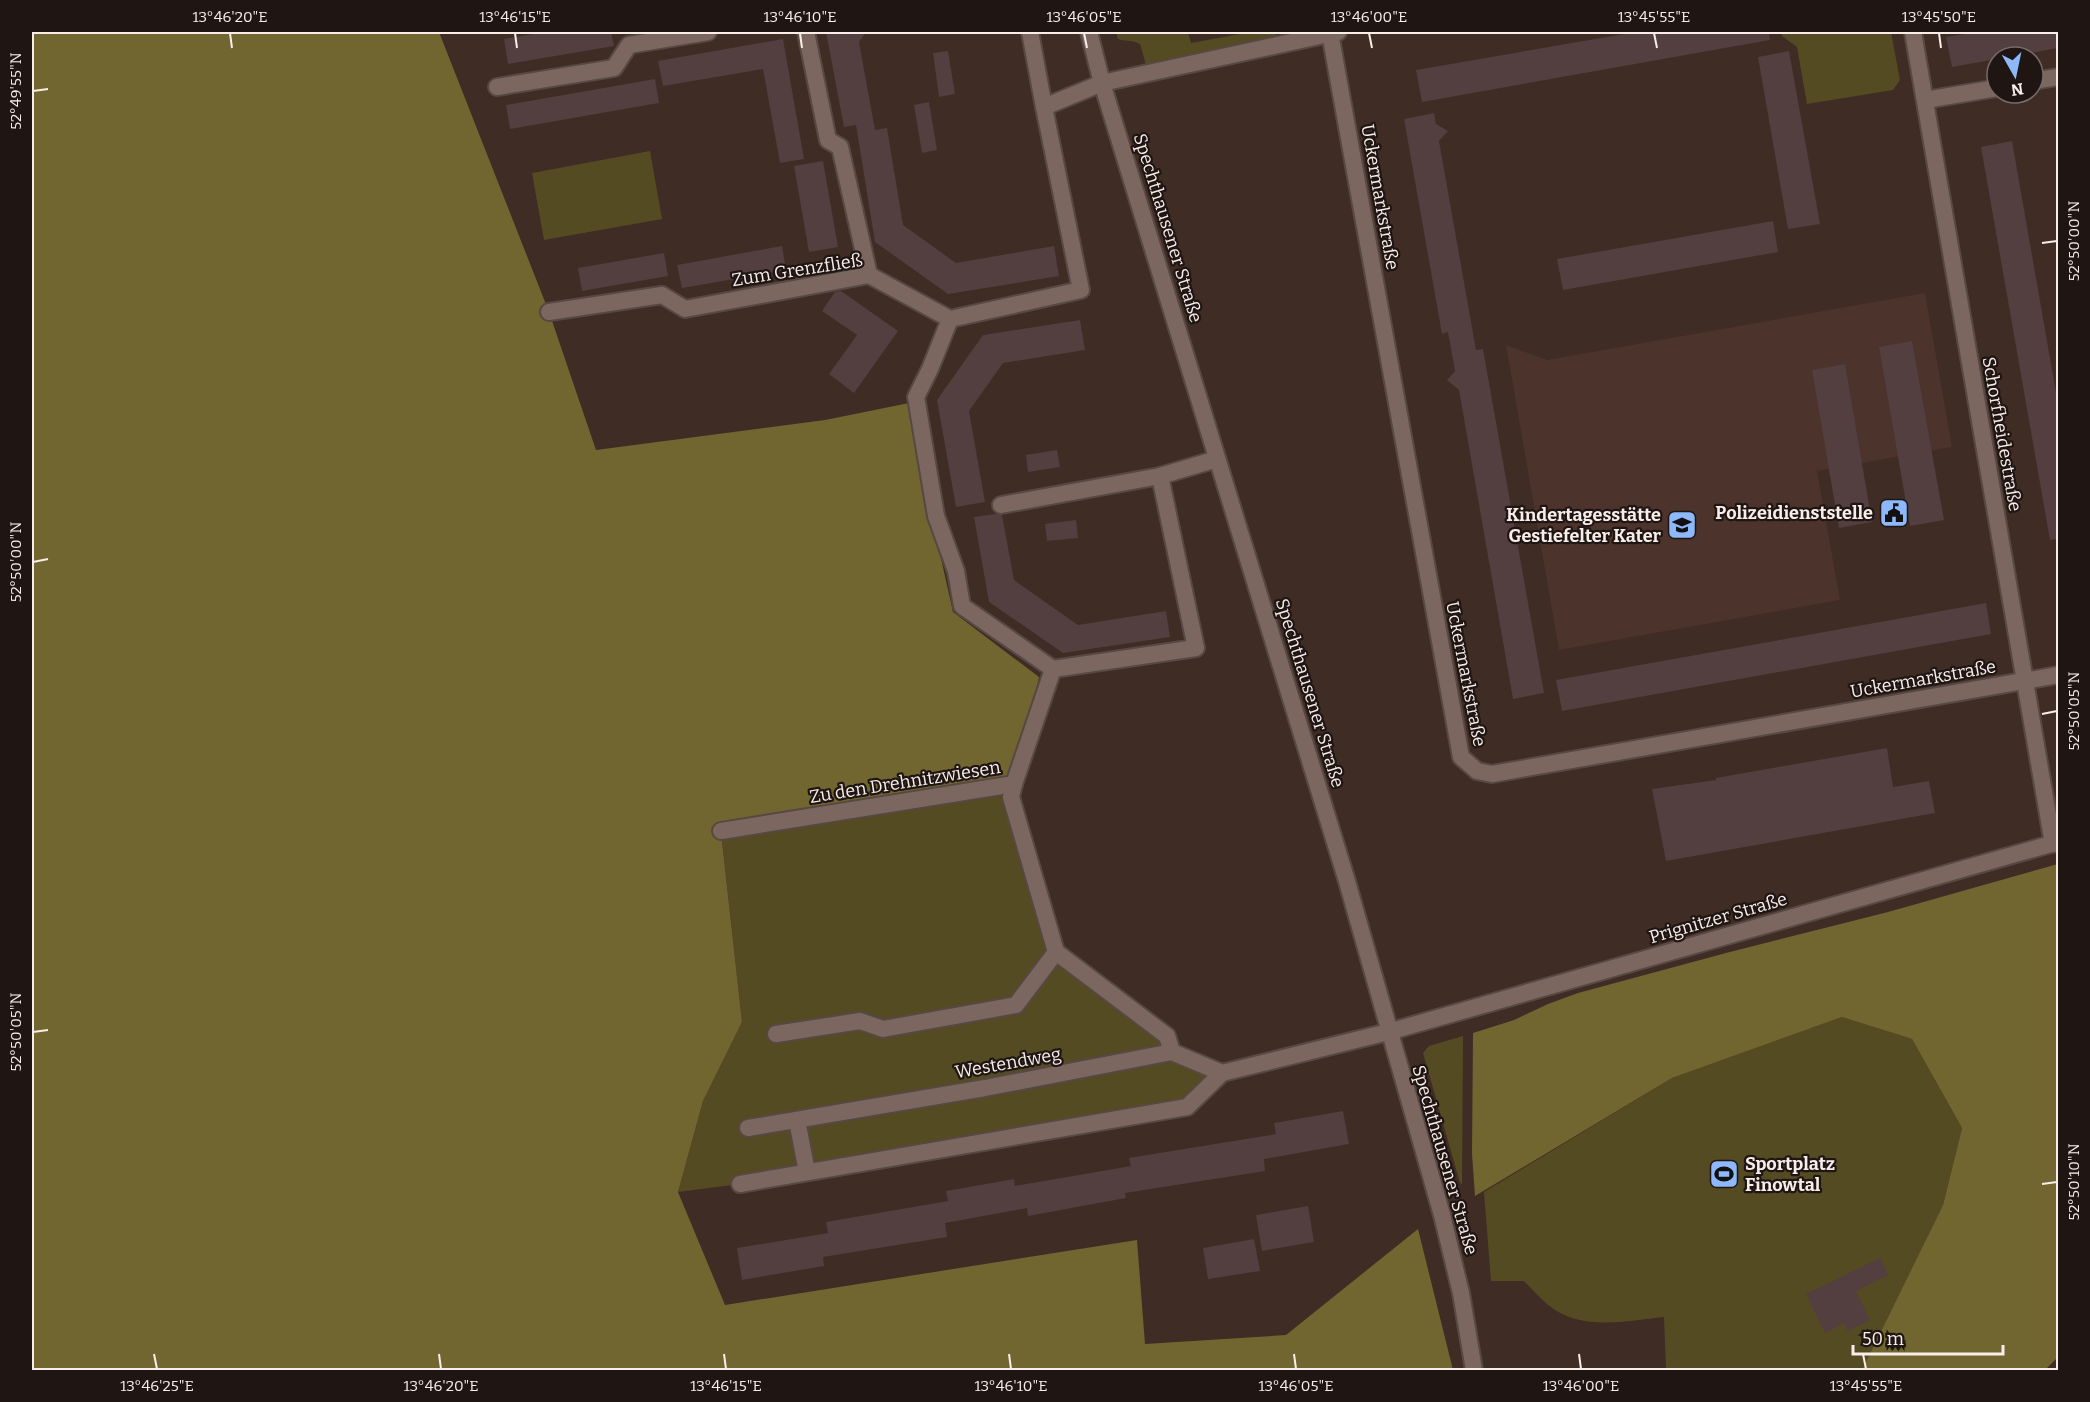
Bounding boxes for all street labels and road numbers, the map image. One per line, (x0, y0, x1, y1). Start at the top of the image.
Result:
street label: Uckermarkstraße (1356, 123, 1404, 271)
street label: Spechthausener Straße (1129, 131, 1207, 325)
street label: Zum Grenzfließ (730, 249, 864, 291)
street label: Schorfheidestraße (1978, 355, 2026, 513)
street label: Spechthausener Straße (1271, 596, 1349, 790)
street label: Uckermarkstraße (1441, 600, 1491, 748)
street label: Uckermarkstraße (1849, 655, 1997, 703)
street label: Zu den Drehnitzwiesen (808, 756, 1003, 808)
street label: Prignitzer Straße (1646, 888, 1790, 948)
street label: Westendweg (953, 1043, 1063, 1083)
street label: Spechthausener Straße (1407, 1063, 1483, 1257)

